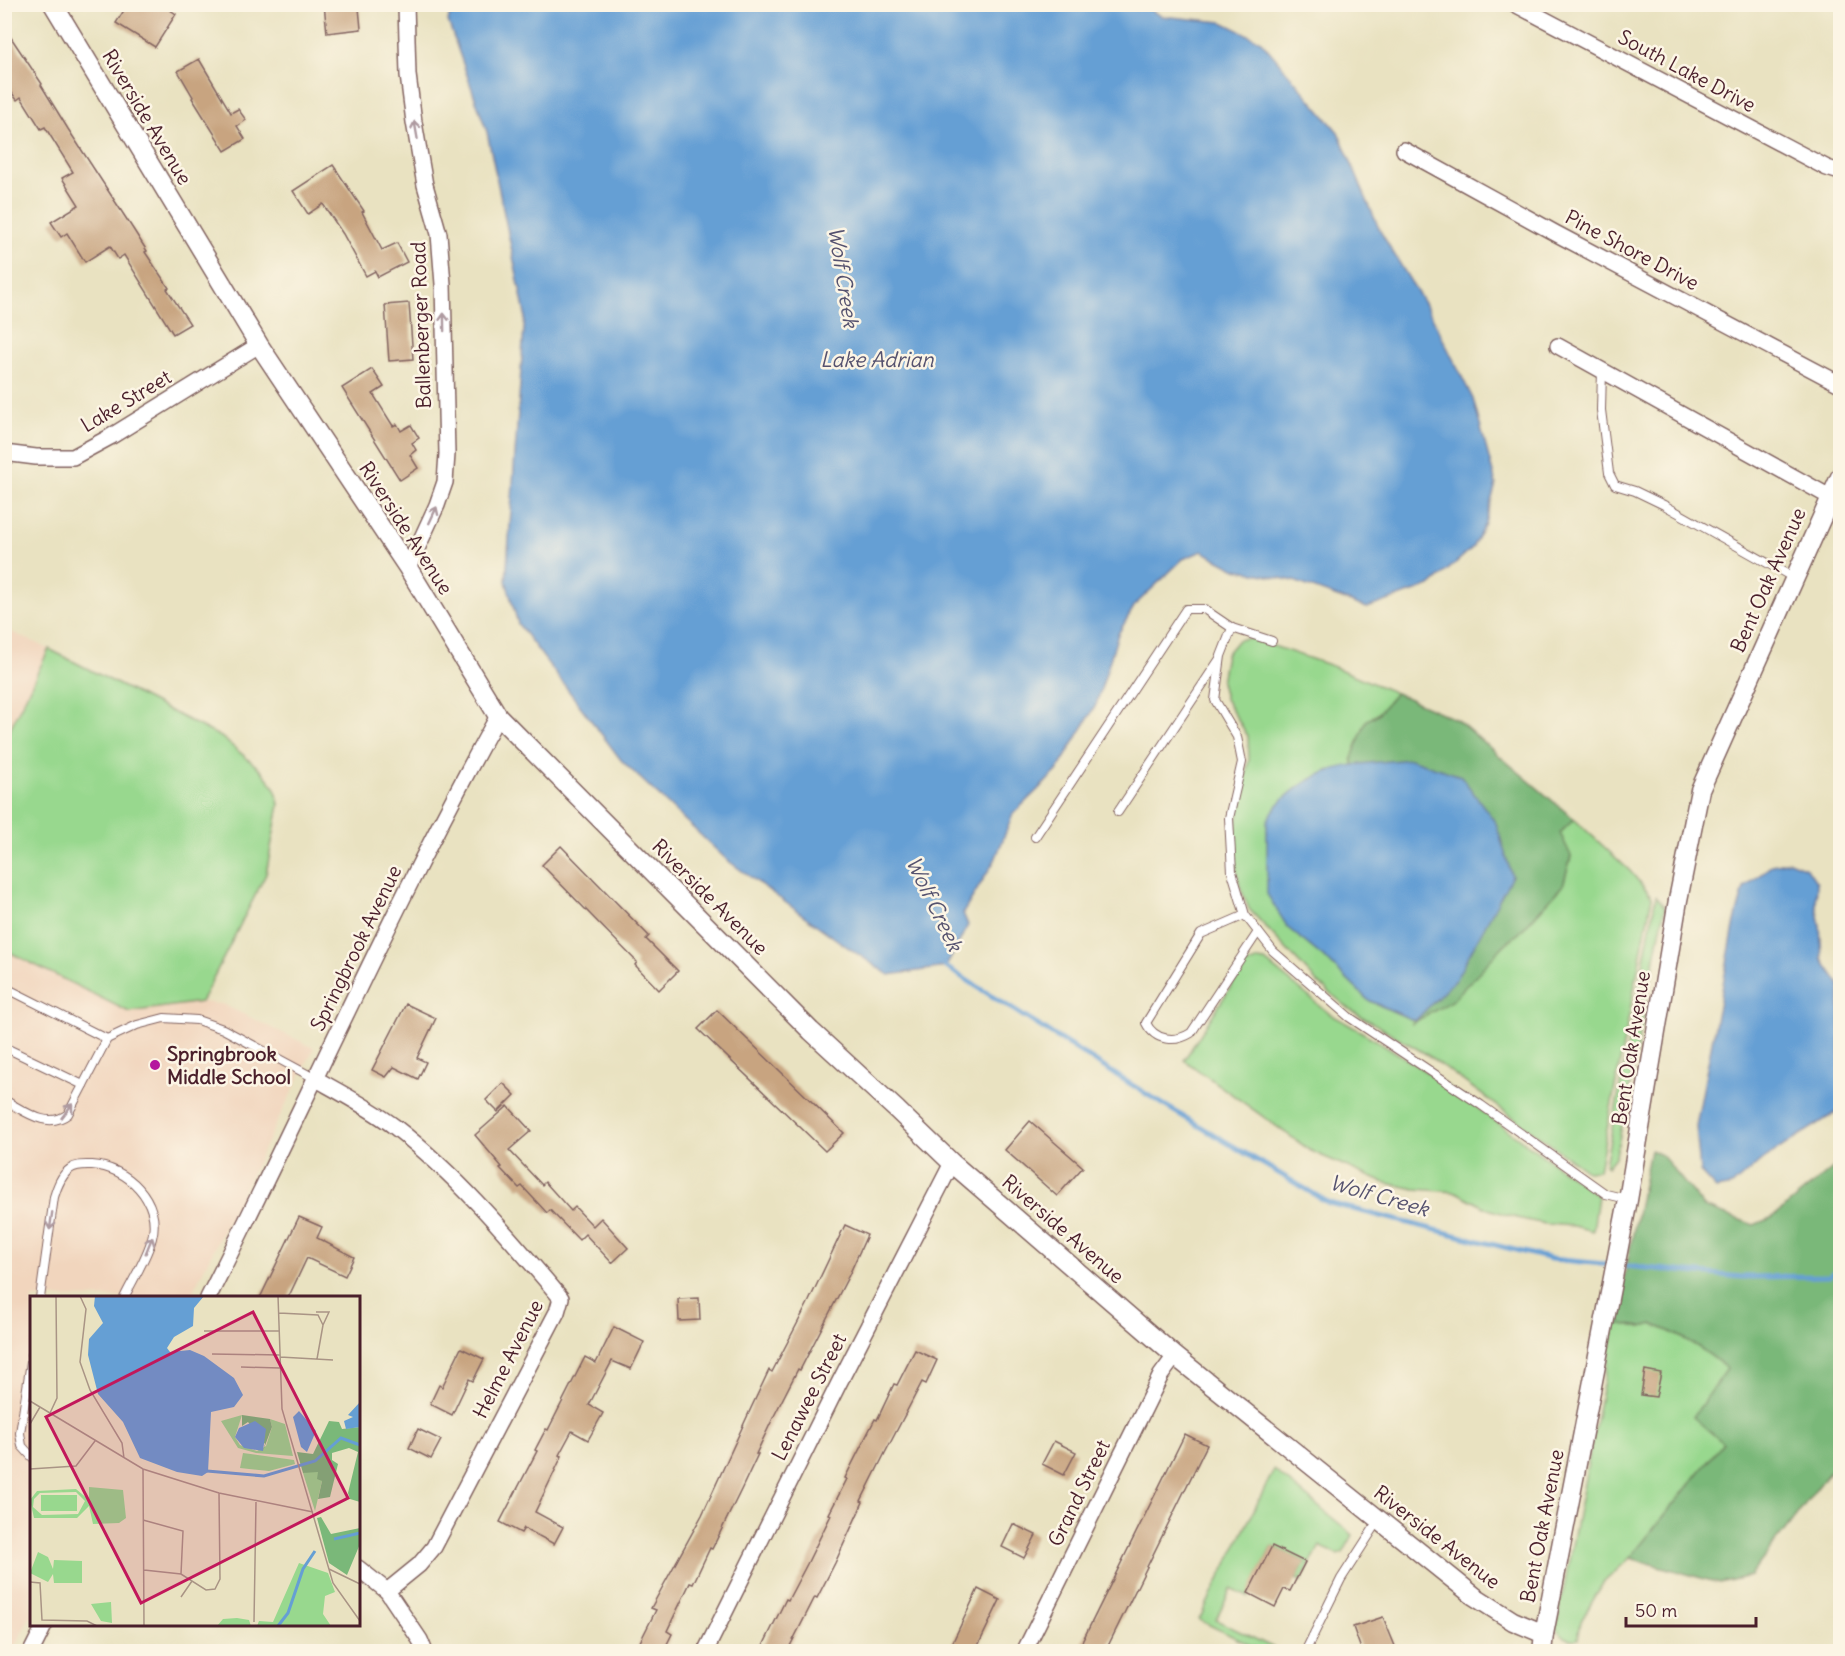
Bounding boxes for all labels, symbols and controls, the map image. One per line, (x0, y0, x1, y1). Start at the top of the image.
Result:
street label: South Lake Drive (1614, 24, 1760, 117)
street label: Riverside Avenue (97, 44, 198, 189)
one-way arrow (410, 121, 421, 141)
street label: Pine Shore Drive (1561, 204, 1703, 295)
water label: Wolf Creek (822, 225, 865, 331)
street label: Ballenberger Road (405, 241, 436, 409)
one-way arrow (438, 313, 449, 333)
water label: Lake Adrian (820, 346, 935, 373)
street label: Lake Street (76, 364, 176, 437)
street label: Riverside Avenue (354, 456, 459, 599)
street label: Bent Oak Avenue (1724, 504, 1811, 656)
one-way arrow (428, 506, 439, 524)
street label: Riverside Avenue (647, 833, 774, 960)
water label: Wolf Creek (900, 852, 969, 957)
street label: Springbrook Avenue (305, 861, 407, 1035)
street label: Bent Oak Avenue (1606, 969, 1655, 1127)
place label: Springbrook Middle School (167, 1041, 291, 1089)
marker: Springbrook Middle School (148, 1058, 162, 1072)
one-way arrow (60, 1103, 73, 1119)
street label: Riverside Avenue (997, 1169, 1130, 1288)
water label: Wolf Creek (1327, 1169, 1433, 1223)
one-way arrow (45, 1210, 56, 1230)
one-way arrow (144, 1236, 155, 1254)
street label: Helme Avenue (467, 1295, 548, 1422)
inset map (30, 1296, 360, 1626)
street label: Lenawee Street (766, 1329, 851, 1465)
street label: Grand Street (1042, 1435, 1115, 1550)
street label: Bent Oak Avenue (1514, 1447, 1569, 1605)
street label: Riverside Avenue (1369, 1479, 1506, 1594)
scale bar (1626, 1590, 1756, 1628)
text: 50 m (1635, 1599, 1677, 1622)

